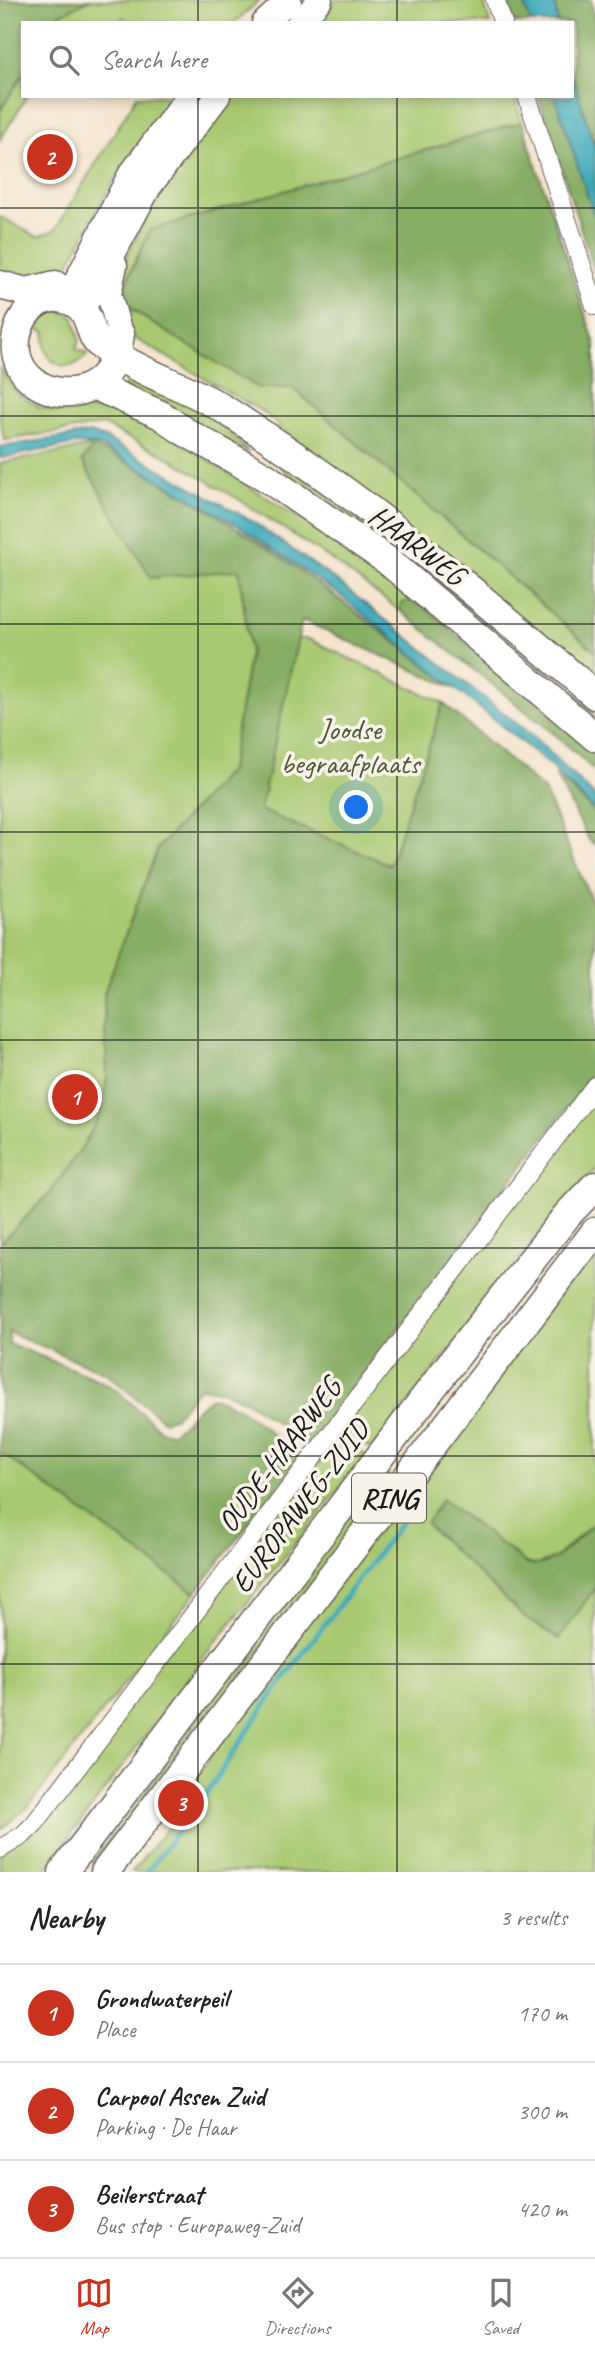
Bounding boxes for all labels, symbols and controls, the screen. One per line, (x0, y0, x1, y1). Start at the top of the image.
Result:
search box (21, 21, 574, 98)
icon: search (45, 41, 83, 79)
text: Search here (101, 43, 207, 76)
pin: 2 (27, 131, 73, 183)
street label: HAARWEG (361, 496, 476, 596)
park label: Joodse begraafplaats (280, 710, 422, 782)
your location (339, 790, 373, 824)
pin: 1 (52, 1071, 98, 1123)
street label: OUDE-HAARWEG (209, 1368, 351, 1540)
street label: EUROPAWEG-ZUID (222, 1410, 379, 1600)
road number: RING (352, 1474, 426, 1522)
pin: 3 (158, 1777, 204, 1829)
text: Nearby (28, 1899, 104, 1937)
text: 3 results (500, 1903, 567, 1932)
text: Grondwaterpeil (95, 1982, 228, 2015)
text: 1 (46, 1999, 56, 2028)
text: 170 m (518, 1999, 567, 2028)
text: Place (95, 2015, 135, 2044)
text: Carpool Assen Zuid (95, 2080, 265, 2113)
text: 2 (46, 2097, 56, 2126)
text: 300 m (518, 2097, 567, 2126)
text: Parking · De Haar (95, 2113, 236, 2142)
text: Beilerstraat (95, 2178, 203, 2211)
text: 3 (46, 2195, 56, 2224)
text: 420 m (518, 2195, 567, 2224)
text: Bus stop · Europaweg-Zuid (95, 2211, 300, 2240)
tab: Map (75, 2274, 113, 2340)
tab: Directions (264, 2274, 331, 2340)
tab: Saved (482, 2274, 520, 2340)

